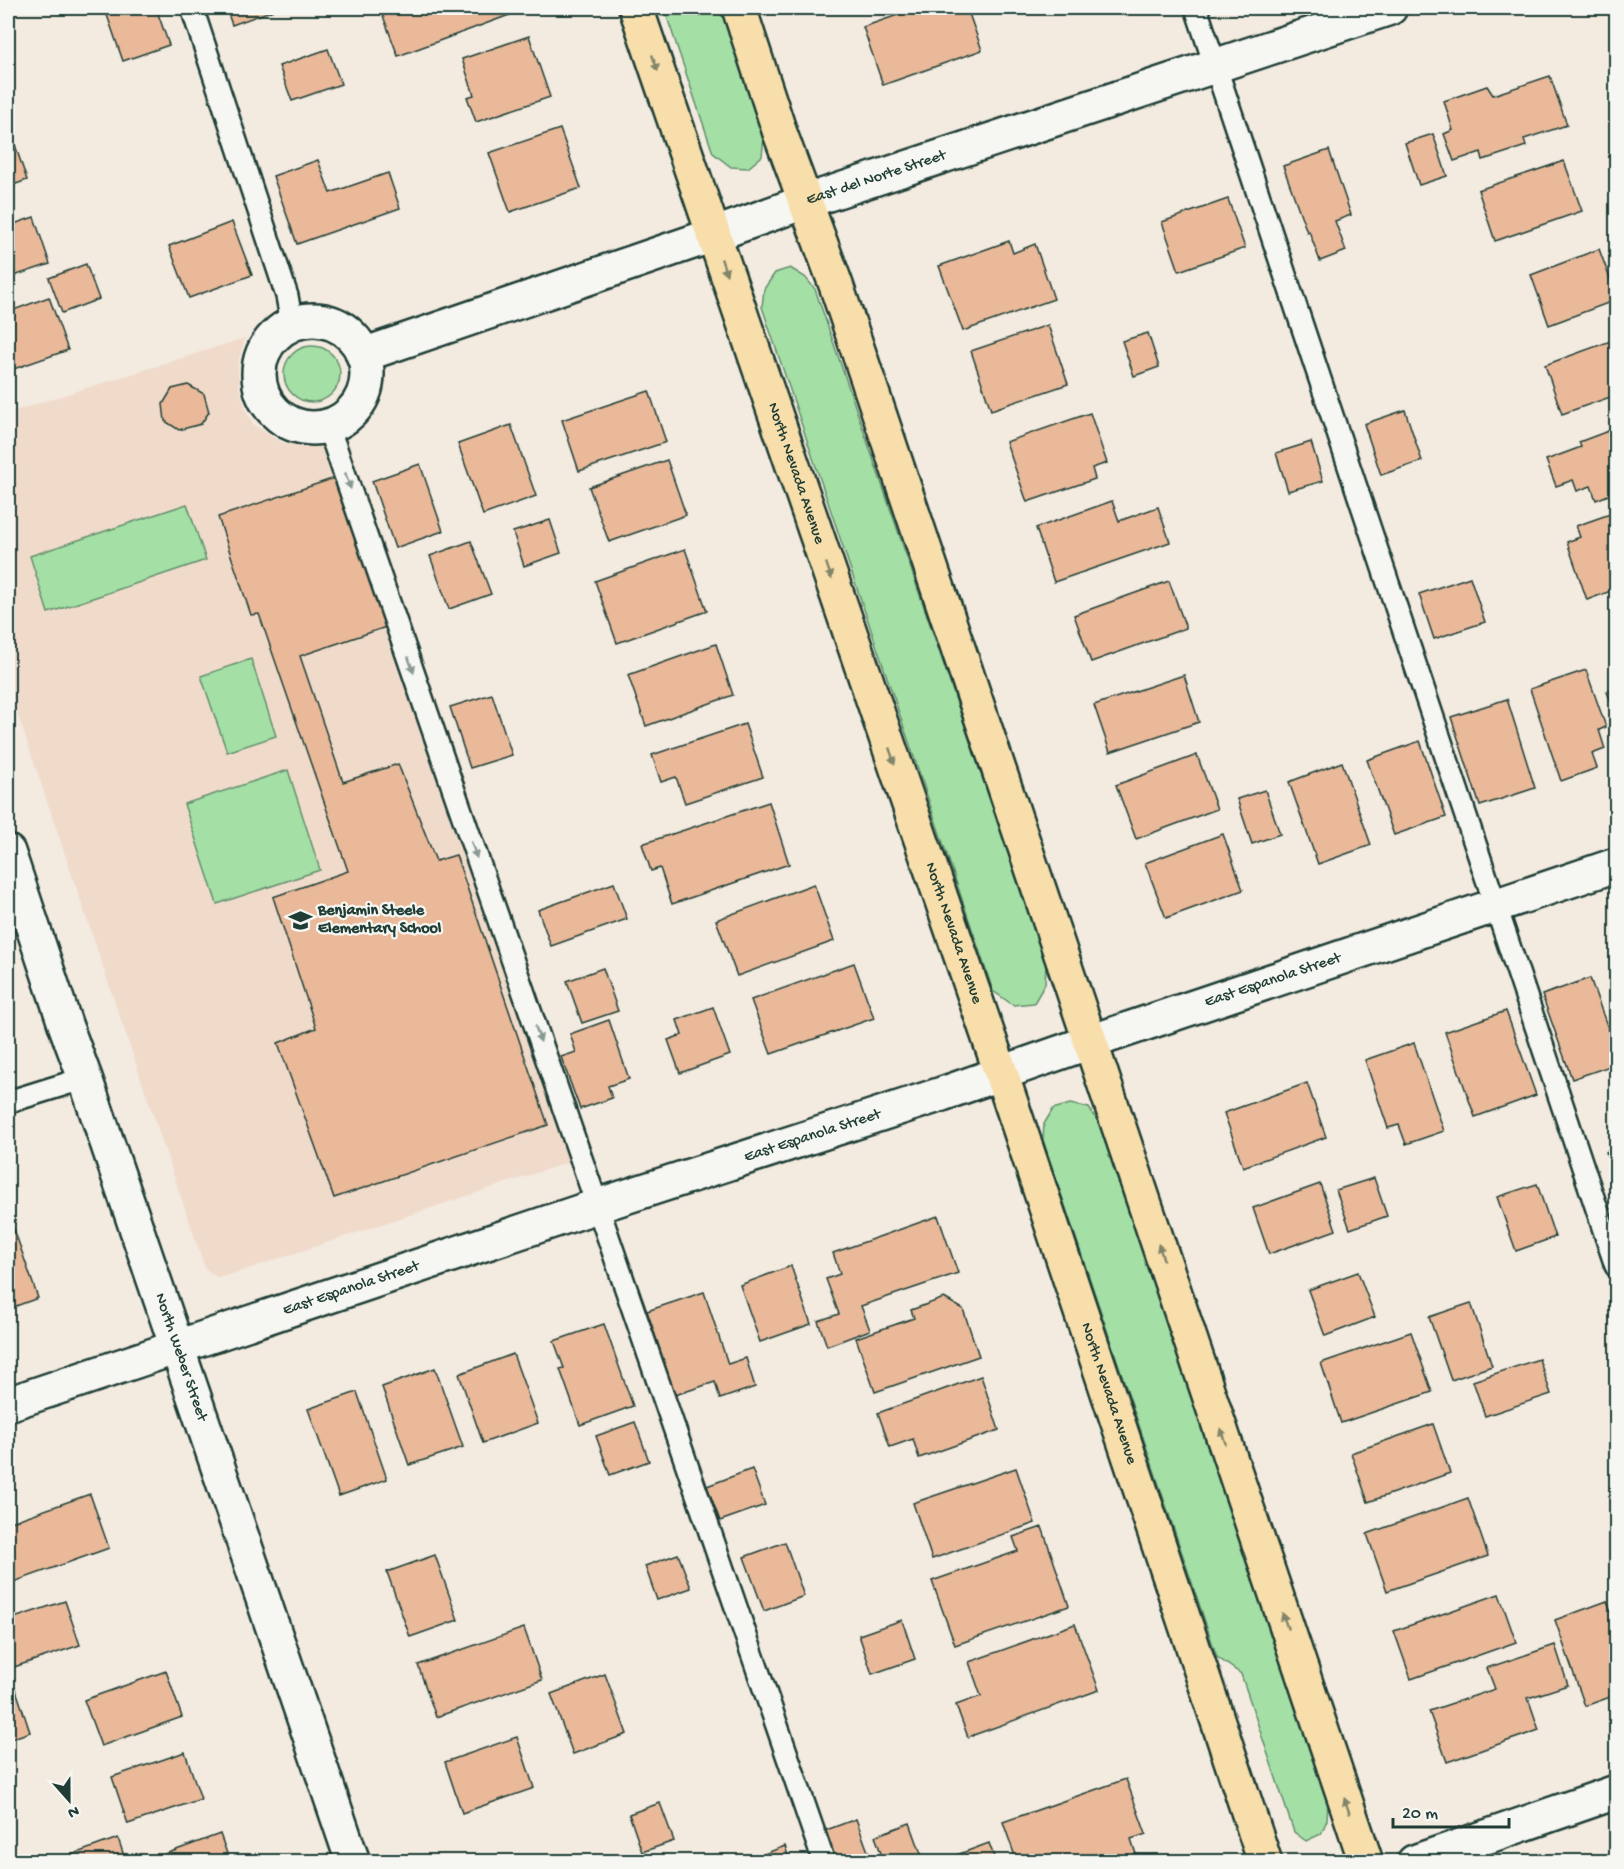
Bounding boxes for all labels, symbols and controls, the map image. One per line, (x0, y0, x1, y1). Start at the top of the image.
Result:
one-way arrow (651, 54, 660, 72)
street label: East del Norte Street (804, 146, 950, 210)
one-way arrow (720, 259, 730, 277)
street label: North Nevada Avenue (762, 400, 829, 547)
one-way arrow (343, 472, 353, 490)
one-way arrow (824, 562, 834, 580)
one-way arrow (407, 656, 416, 674)
one-way arrow (887, 747, 897, 765)
one-way arrow (470, 841, 480, 859)
street label: North Nevada Avenue (920, 860, 986, 1007)
place label: Benjamin Steele Elementary School (317, 902, 442, 939)
school or university icon: Benjamin Steele Elementary School (287, 907, 313, 933)
street label: East Espanola Street (1202, 948, 1345, 1012)
one-way arrow (533, 1025, 543, 1043)
street label: East Espanola Street (742, 1105, 885, 1167)
one-way arrow (1155, 1243, 1165, 1261)
street label: East Espanola Street (281, 1256, 423, 1320)
street label: North Weber Street (150, 1291, 212, 1425)
street label: North Nevada Avenue (1076, 1320, 1141, 1468)
one-way arrow (1217, 1427, 1227, 1445)
one-way arrow (1280, 1612, 1289, 1630)
north arrow (39, 1770, 99, 1830)
scale bar (1393, 1791, 1508, 1829)
one-way arrow (1342, 1797, 1351, 1815)
text: N (64, 1800, 81, 1822)
text: 20 m (1402, 1804, 1438, 1825)

